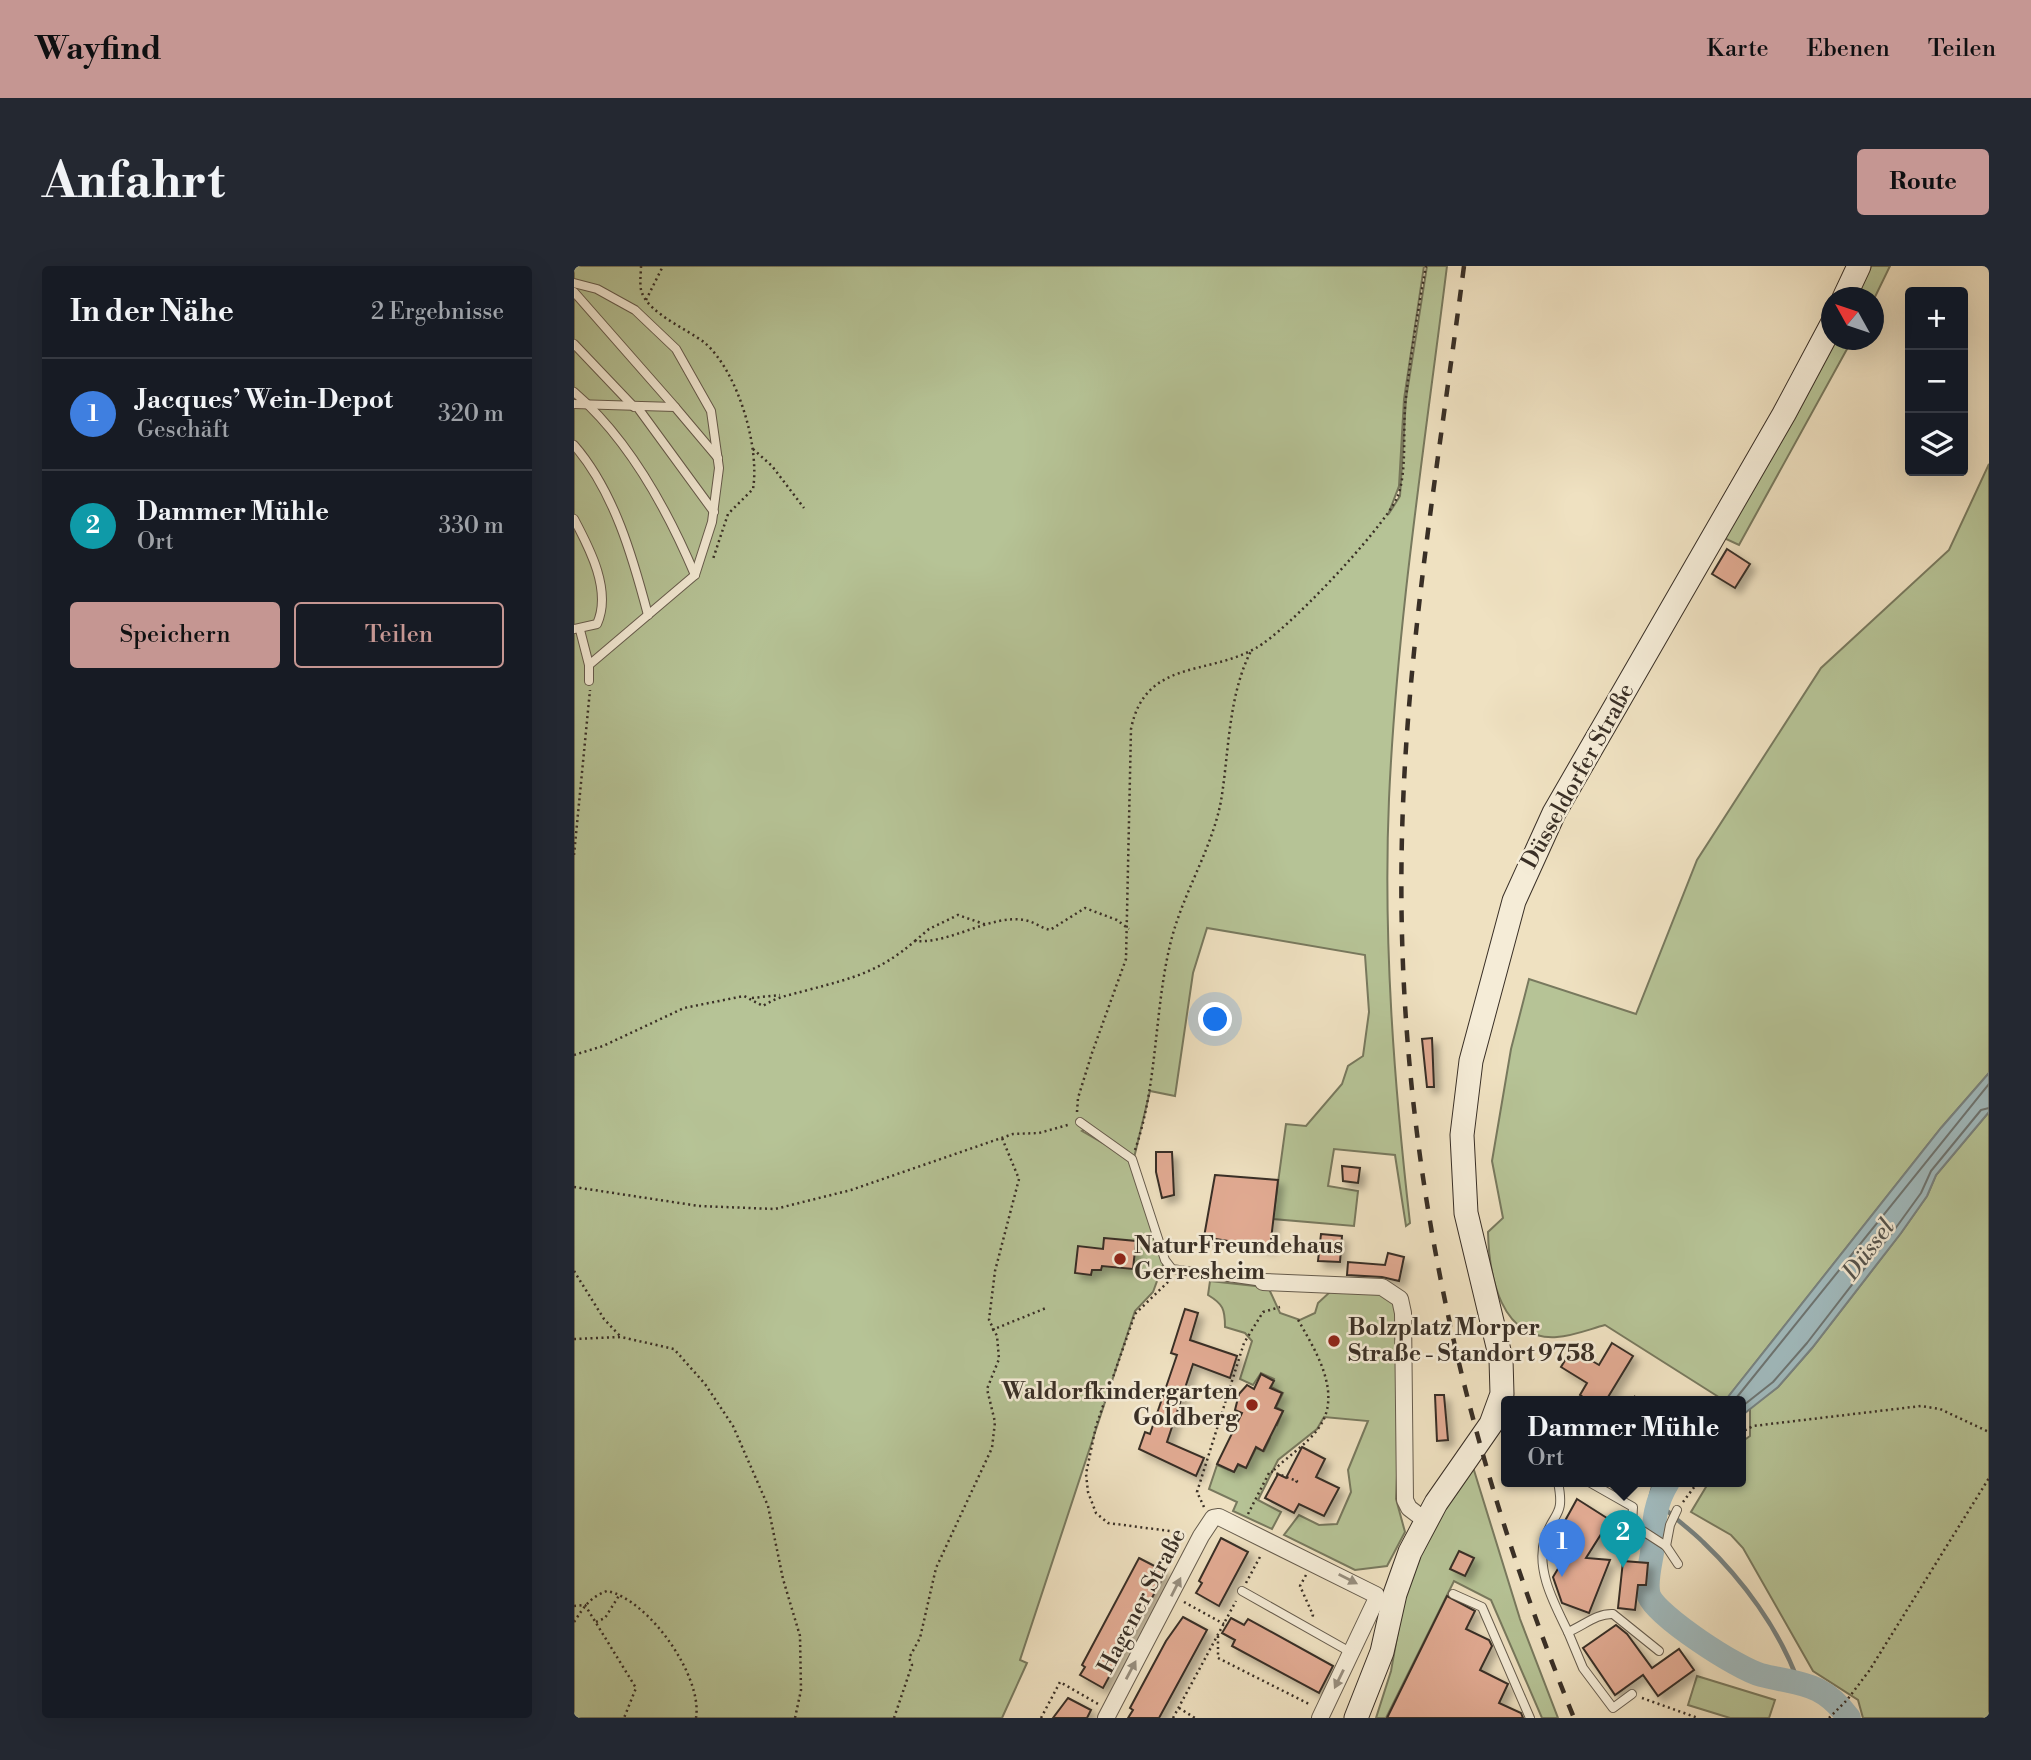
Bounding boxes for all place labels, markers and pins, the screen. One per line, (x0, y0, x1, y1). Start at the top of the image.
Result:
place label: NaturFreundehaus Gerresheim (1134, 1232, 1343, 1286)
marker: NaturFreundehaus Gerresheim (1112, 1251, 1128, 1267)
place label: Bolzplatz Morper Straße - Standort 9758 (1348, 1314, 1595, 1368)
marker: Bolzplatz Morper Straße - Standort 9758 (1326, 1333, 1342, 1349)
place label: Waldorfkindergarten Goldberg (1001, 1378, 1239, 1432)
marker: Waldorfkindergarten Goldberg (1244, 1397, 1260, 1413)
pin: 2 (1600, 1510, 1646, 1568)
pin: 1 (1539, 1519, 1585, 1577)

